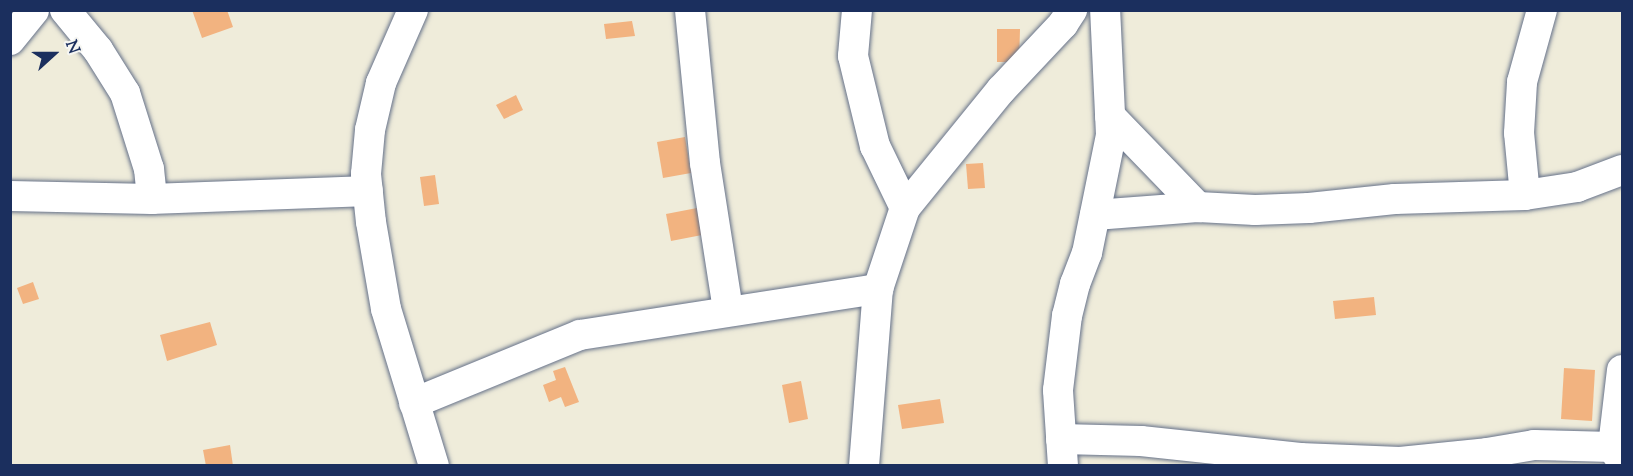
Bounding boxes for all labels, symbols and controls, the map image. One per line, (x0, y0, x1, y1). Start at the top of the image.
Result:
north arrow (24, 24, 84, 84)
text: N (58, 37, 84, 57)

